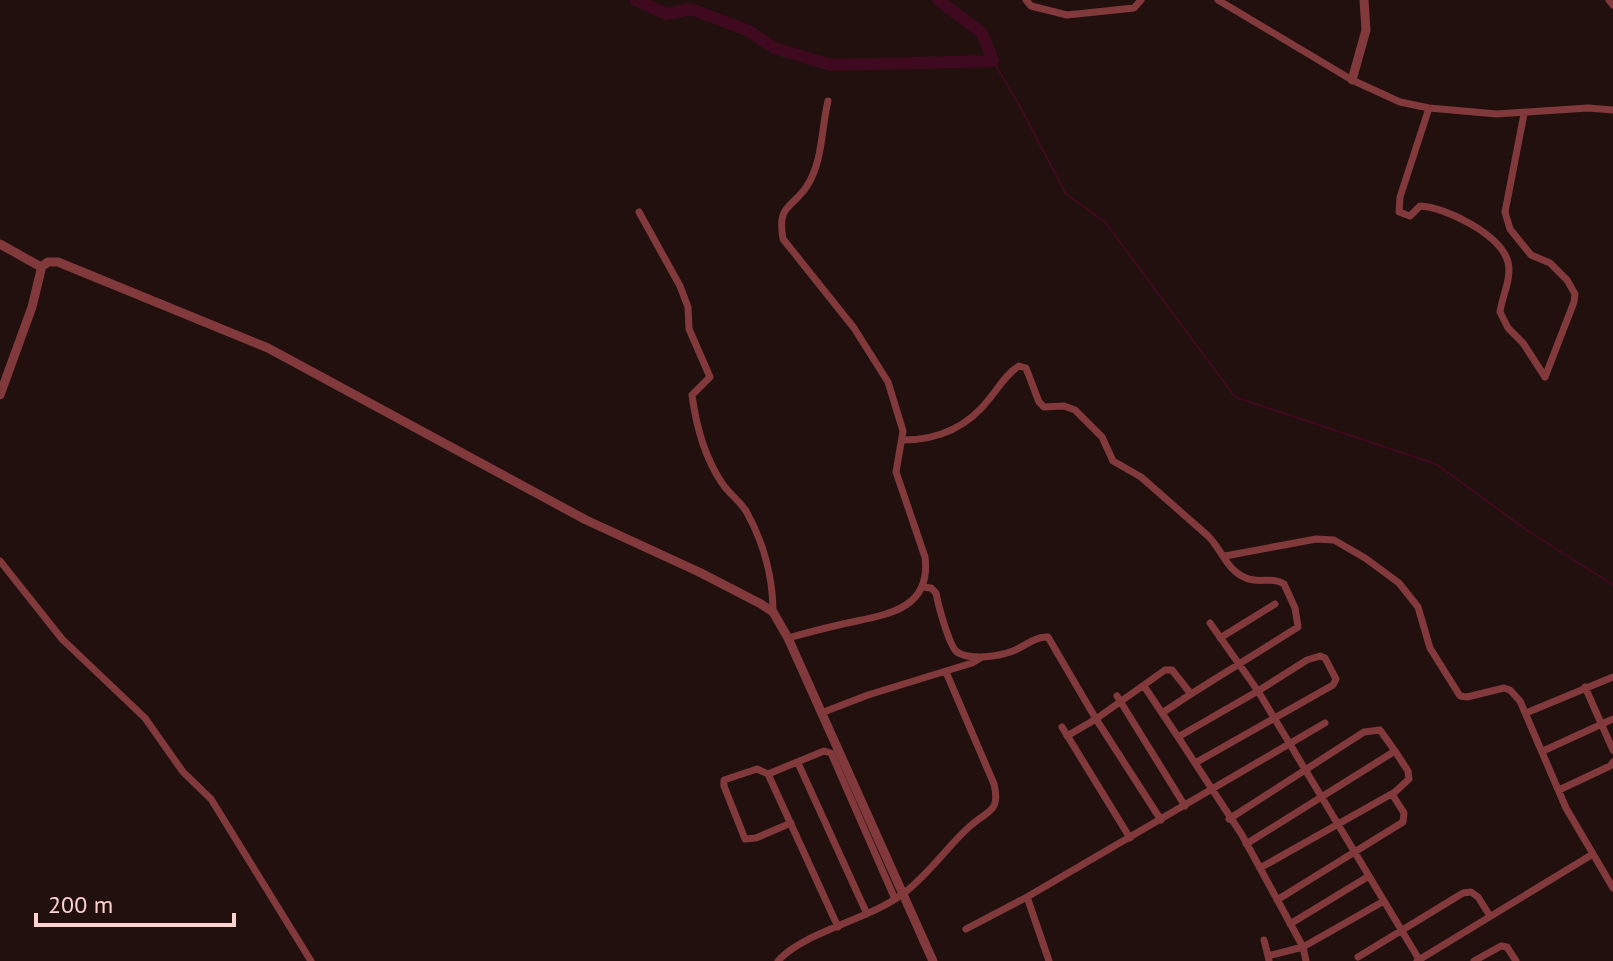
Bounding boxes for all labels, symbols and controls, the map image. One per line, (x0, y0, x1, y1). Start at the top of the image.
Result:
scale bar (36, 877, 234, 927)
text: 200 m (48, 889, 113, 920)

